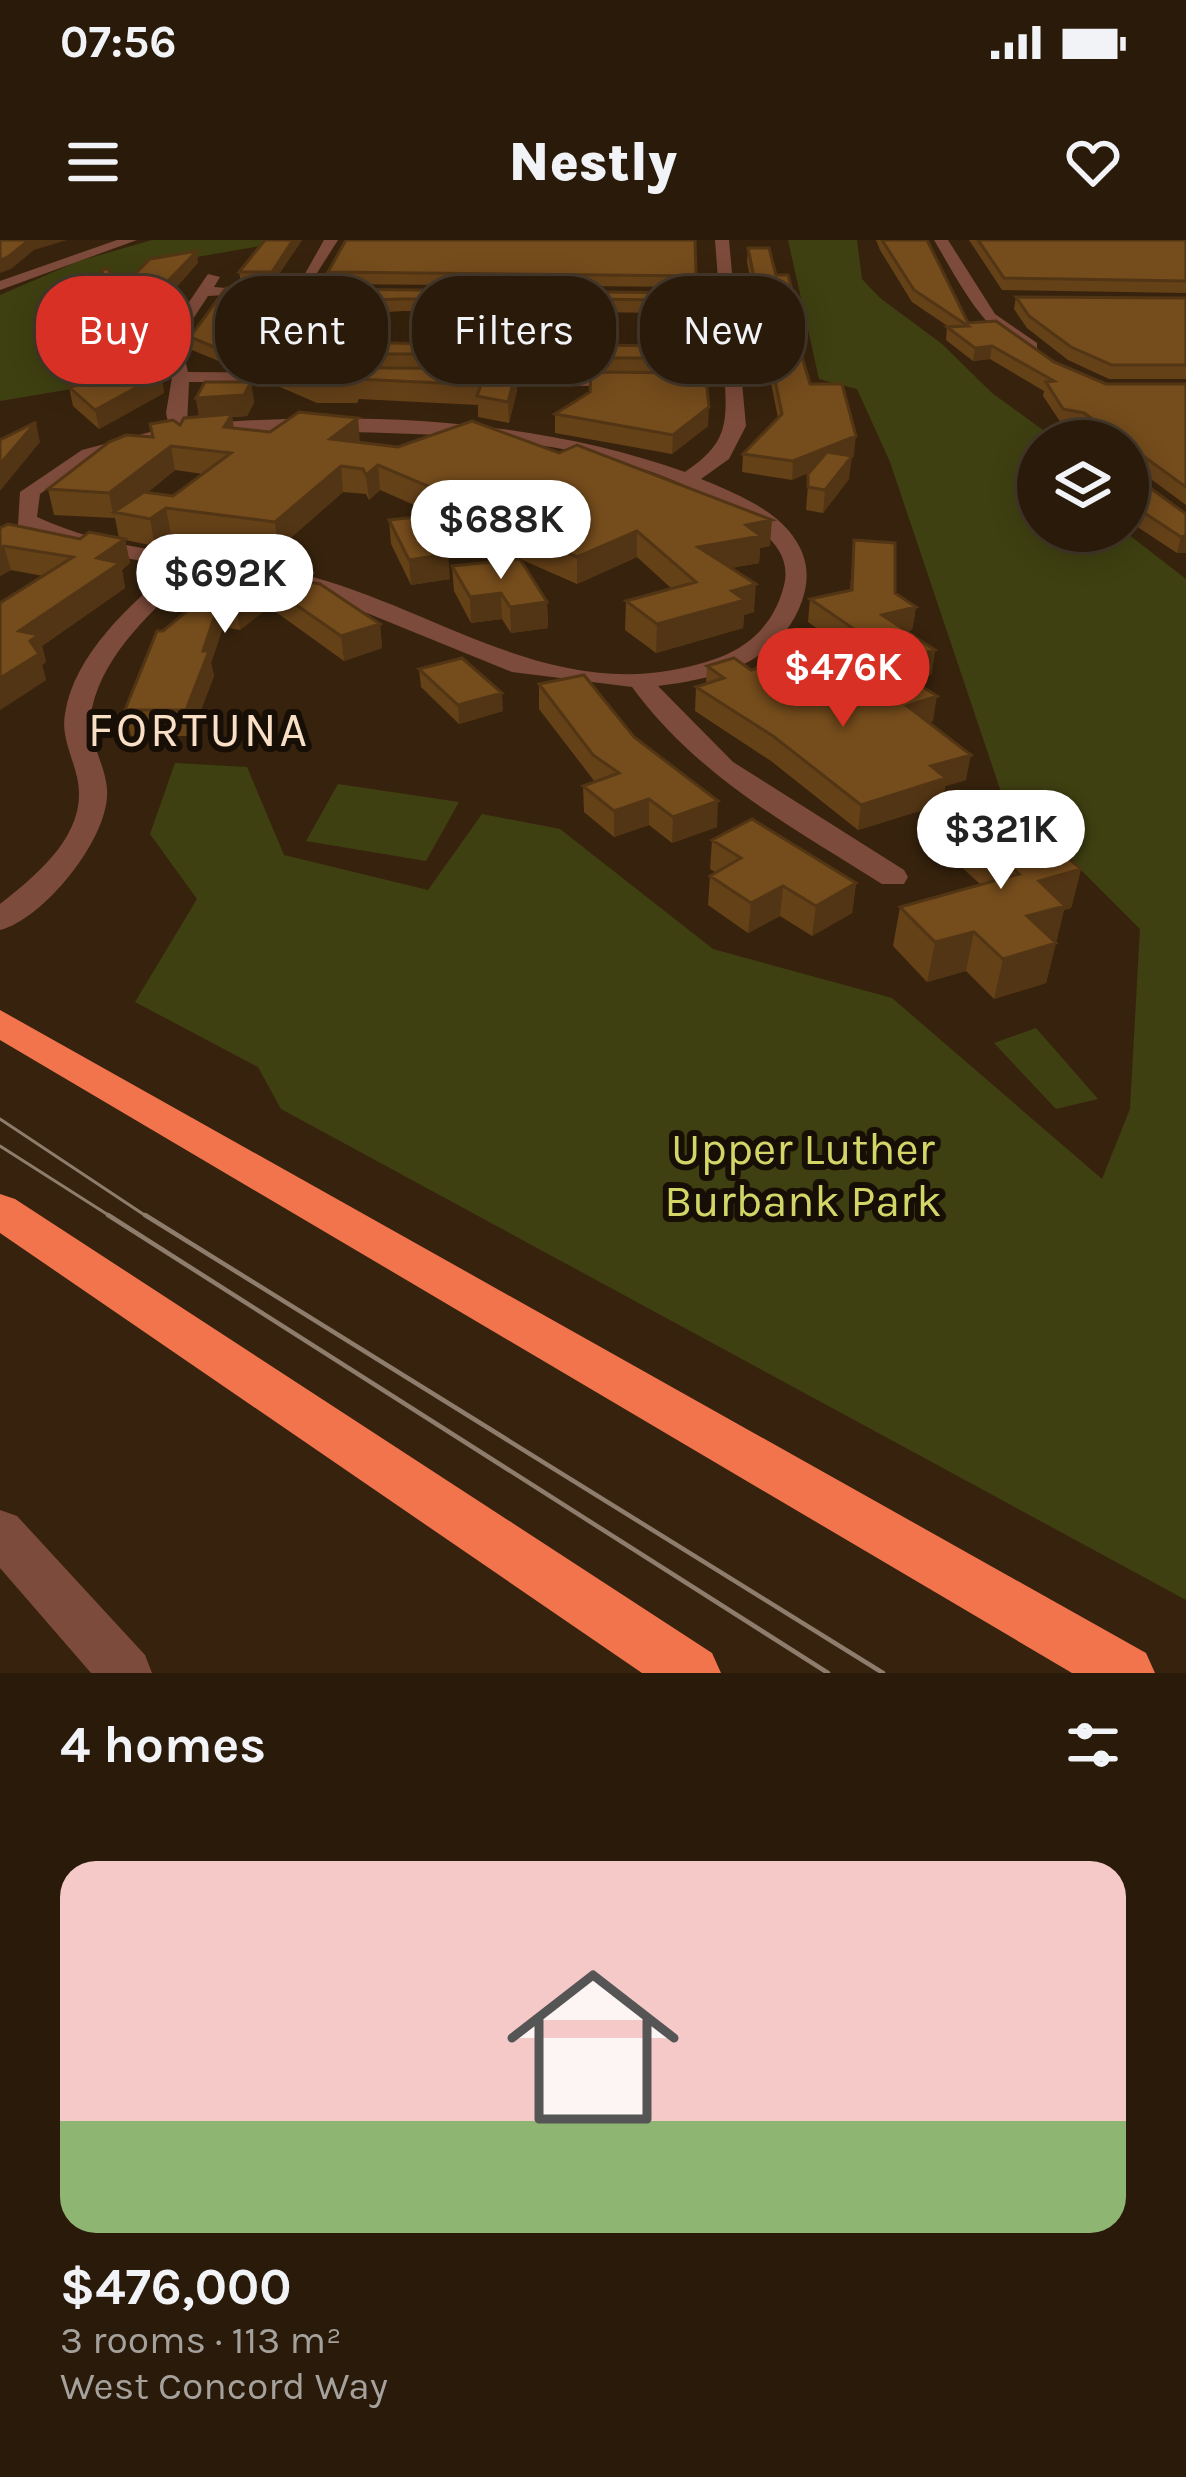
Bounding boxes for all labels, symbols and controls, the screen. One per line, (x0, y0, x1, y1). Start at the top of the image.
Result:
text: 07:56 (60, 16, 176, 68)
icon: menu (60, 129, 126, 195)
icon: heart (1060, 129, 1126, 195)
text: Nestly (509, 130, 677, 194)
chip: Buy (36, 276, 191, 384)
chip: Rent (215, 276, 388, 384)
chip: Filters (412, 276, 616, 384)
chip: New (640, 276, 805, 384)
map controls (1017, 420, 1149, 552)
button: layers (1017, 420, 1149, 552)
pin: $688K (417, 480, 585, 582)
text: $688K (438, 496, 564, 542)
pin: $692K (141, 534, 309, 636)
text: $692K (163, 550, 287, 596)
pin: $476K (759, 628, 927, 730)
text: $476K (784, 644, 902, 690)
district label: FORTUNA (88, 702, 310, 758)
pin: $321K (917, 790, 1085, 892)
text: $321K (944, 806, 1058, 852)
park label: Upper Luther Burbank Park (664, 1123, 942, 1227)
icon: filters (1060, 1712, 1126, 1778)
text: 4 homes (60, 1715, 266, 1775)
icon: home (485, 1939, 701, 2155)
text: $476,000 (60, 2257, 292, 2317)
text: 3 rooms · 113 m² (60, 2317, 342, 2363)
text: West Concord Way (60, 2363, 388, 2409)

